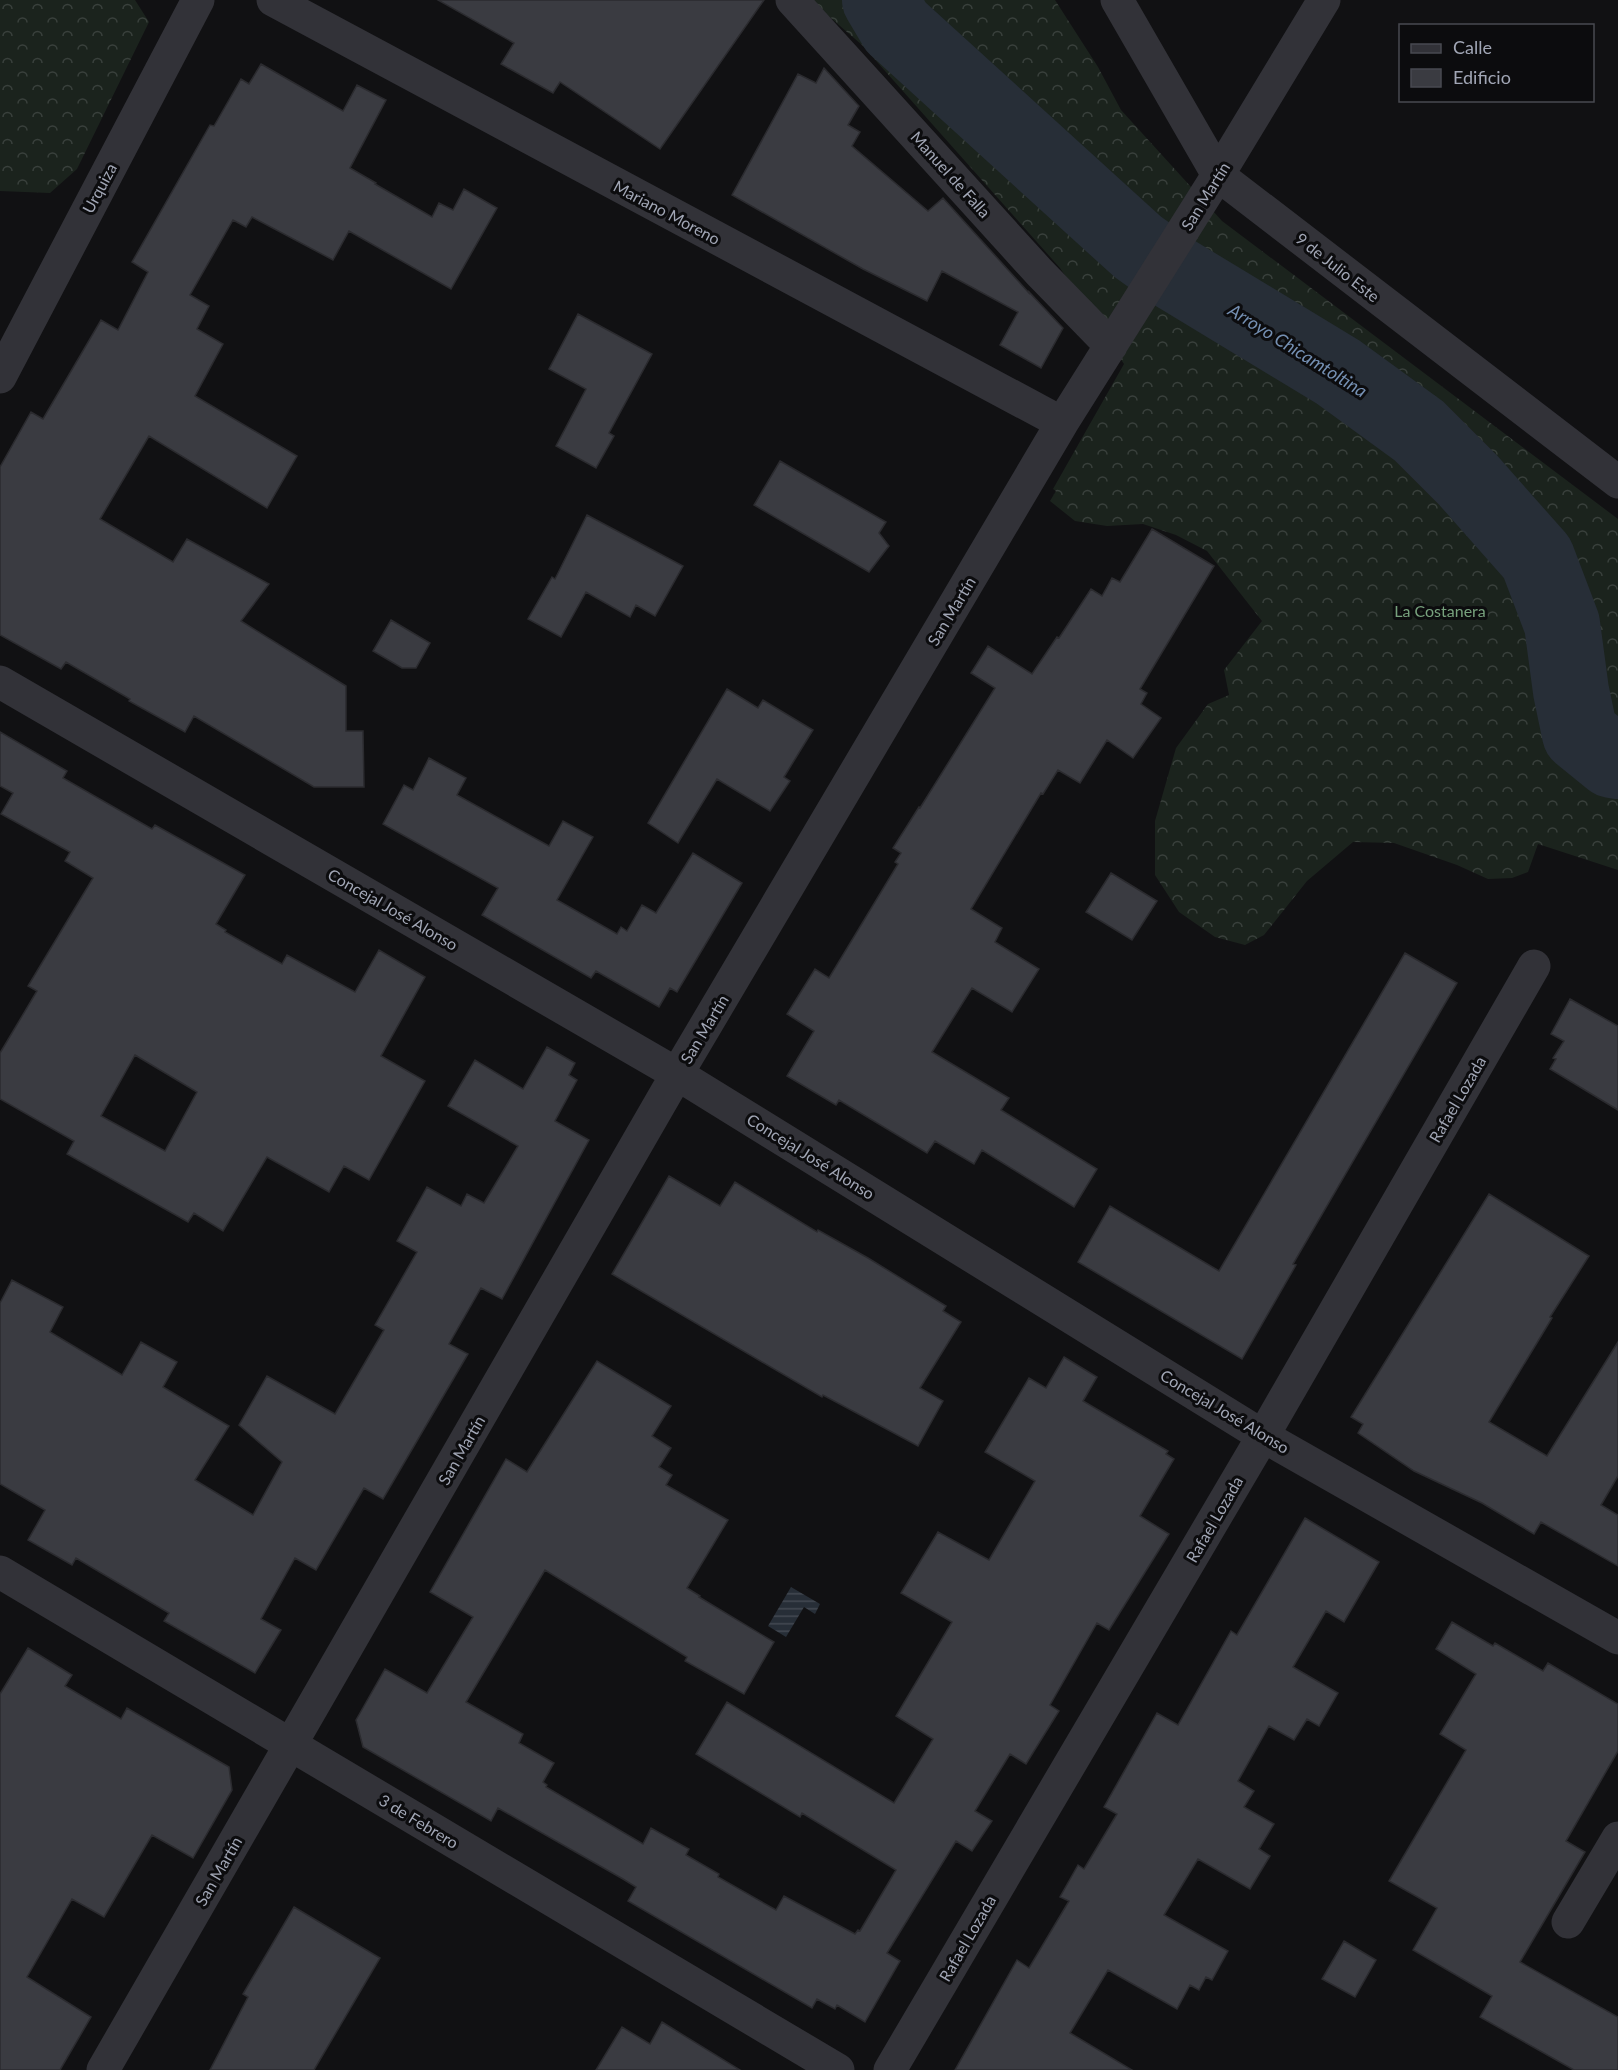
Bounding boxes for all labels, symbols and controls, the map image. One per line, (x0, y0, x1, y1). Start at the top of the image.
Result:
legend (1399, 24, 1594, 102)
text: Calle (1453, 36, 1492, 58)
text: Edificio (1453, 66, 1511, 88)
street label: Manuel de Falla (907, 127, 995, 221)
street label: San Martín (1177, 158, 1233, 234)
street label: Urquiza (78, 160, 120, 216)
street label: Mariano Moreno (610, 176, 724, 248)
street label: 9 de Julio Este (1292, 228, 1384, 306)
water label: Arroyo Chicamtoltina (1224, 298, 1371, 402)
street label: San Martín (923, 573, 979, 649)
park label: La Costanera (1394, 601, 1486, 620)
street label: Concejal José Alonso (325, 864, 461, 954)
street label: San Martín (676, 991, 732, 1067)
street label: Rafael Lozada (1425, 1053, 1489, 1145)
street label: Concejal José Alonso (744, 1109, 878, 1203)
street label: Concejal José Alonso (1157, 1365, 1293, 1457)
street label: San Martín (434, 1412, 488, 1488)
street label: Rafael Lozada (1182, 1473, 1246, 1565)
street label: 3 de Febrero (376, 1790, 462, 1852)
street label: San Martín (191, 1833, 245, 1909)
street label: Rafael Lozada (935, 1892, 999, 1984)

